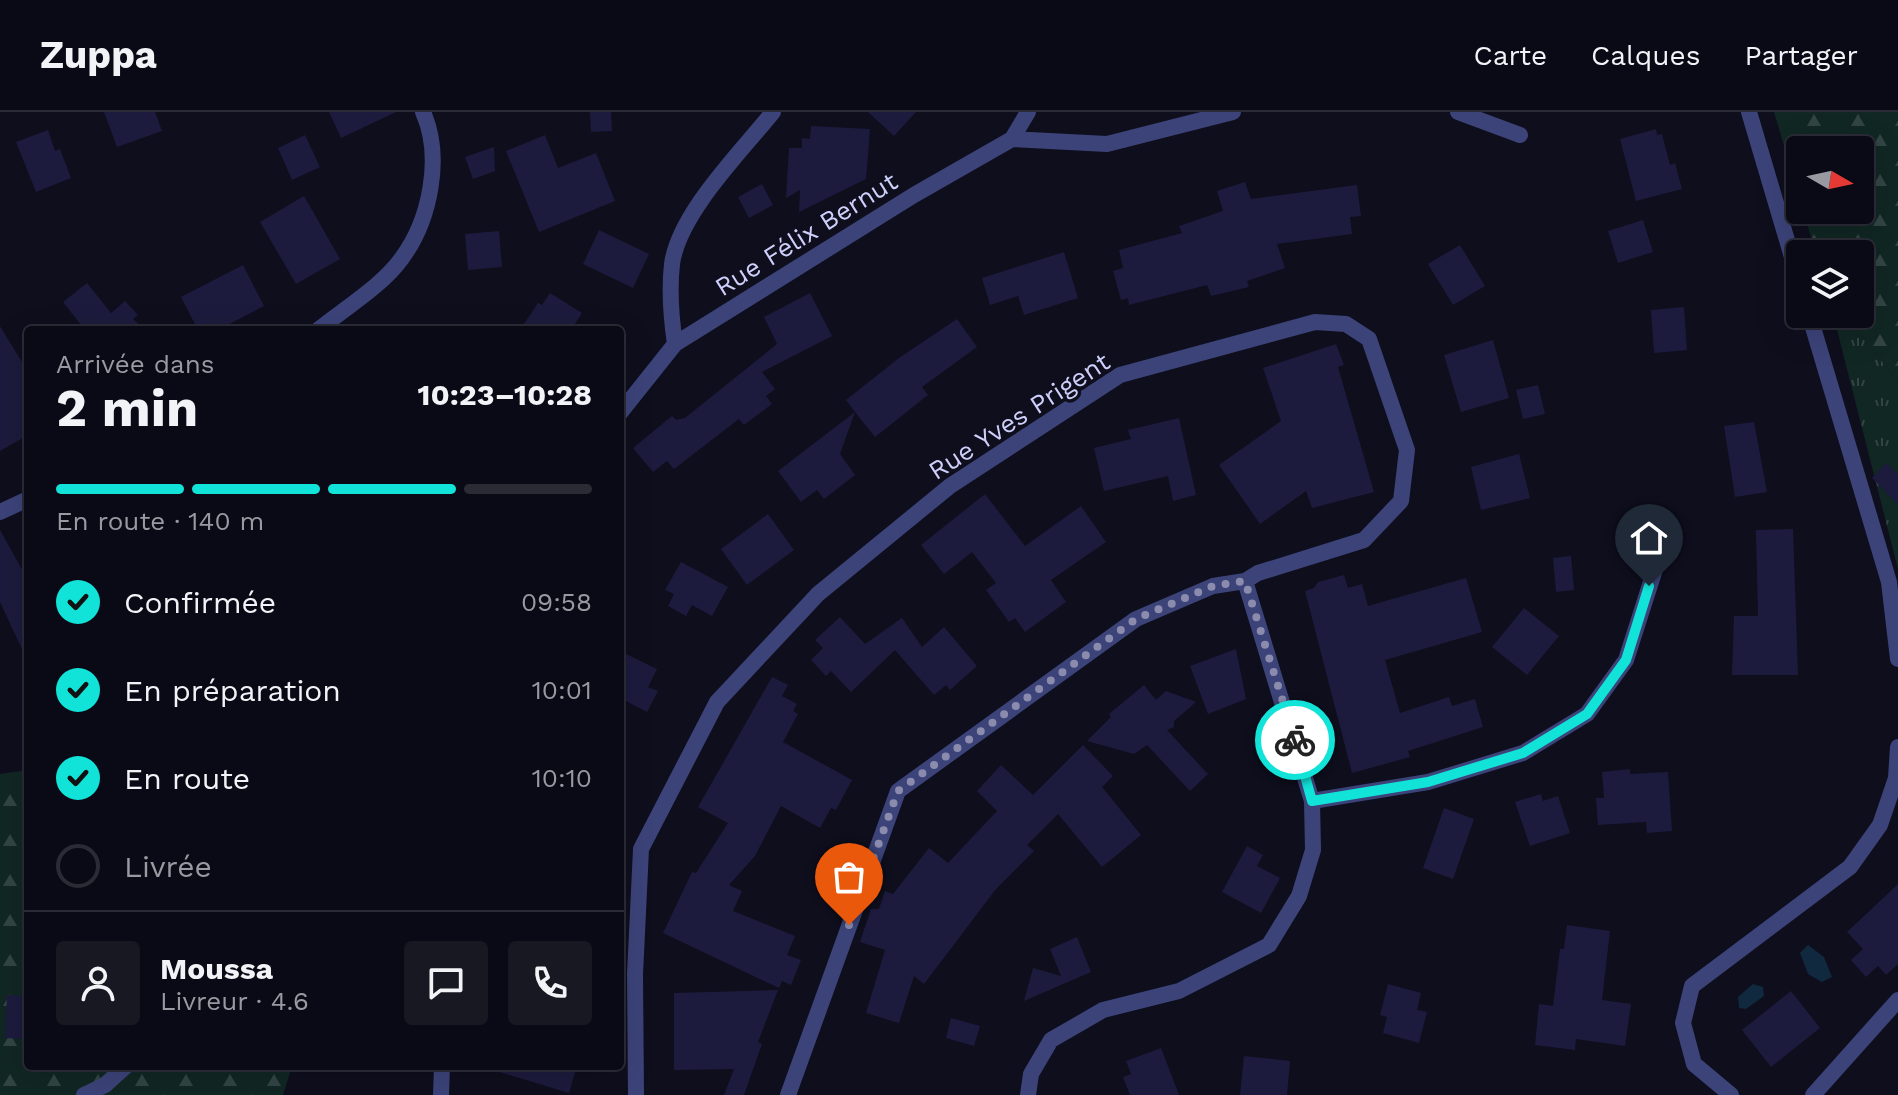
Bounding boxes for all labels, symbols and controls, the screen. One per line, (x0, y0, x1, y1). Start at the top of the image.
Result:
text: Zuppa (40, 33, 157, 77)
text: Carte (1474, 39, 1547, 72)
text: Calques (1591, 39, 1700, 72)
text: Partager (1744, 39, 1858, 72)
north arrow (1786, 136, 1874, 224)
map controls (1786, 136, 1874, 328)
street label: Rue Félix Bernut (709, 166, 903, 302)
button: layers (1786, 240, 1874, 328)
street label: Rue Yves Prigent (923, 346, 1115, 486)
text: Arrivée dans (56, 349, 215, 379)
text: 10:23–10:28 (417, 377, 592, 412)
text: 2 min (56, 378, 198, 439)
pin (1615, 504, 1683, 586)
text: En route · 140 m (56, 506, 264, 536)
icon: home (1627, 516, 1671, 560)
icon: check (56, 580, 100, 624)
text: Confirmée (124, 585, 276, 620)
text: 09:58 (521, 587, 592, 617)
icon: check (56, 668, 100, 712)
text: En préparation (124, 673, 341, 708)
text: 10:01 (532, 675, 592, 705)
courier (1255, 700, 1335, 780)
icon: bike (1273, 718, 1317, 762)
icon: check (56, 756, 100, 800)
text: En route (124, 761, 250, 796)
text: 10:10 (532, 763, 592, 793)
pin (815, 843, 883, 925)
text: Livrée (124, 849, 212, 884)
icon: bag (827, 855, 871, 899)
button: person (56, 941, 140, 1025)
button: chat (404, 941, 488, 1025)
button: phone (508, 941, 592, 1025)
text: Moussa (160, 951, 273, 986)
text: Livreur · 4.6 (160, 986, 309, 1016)

